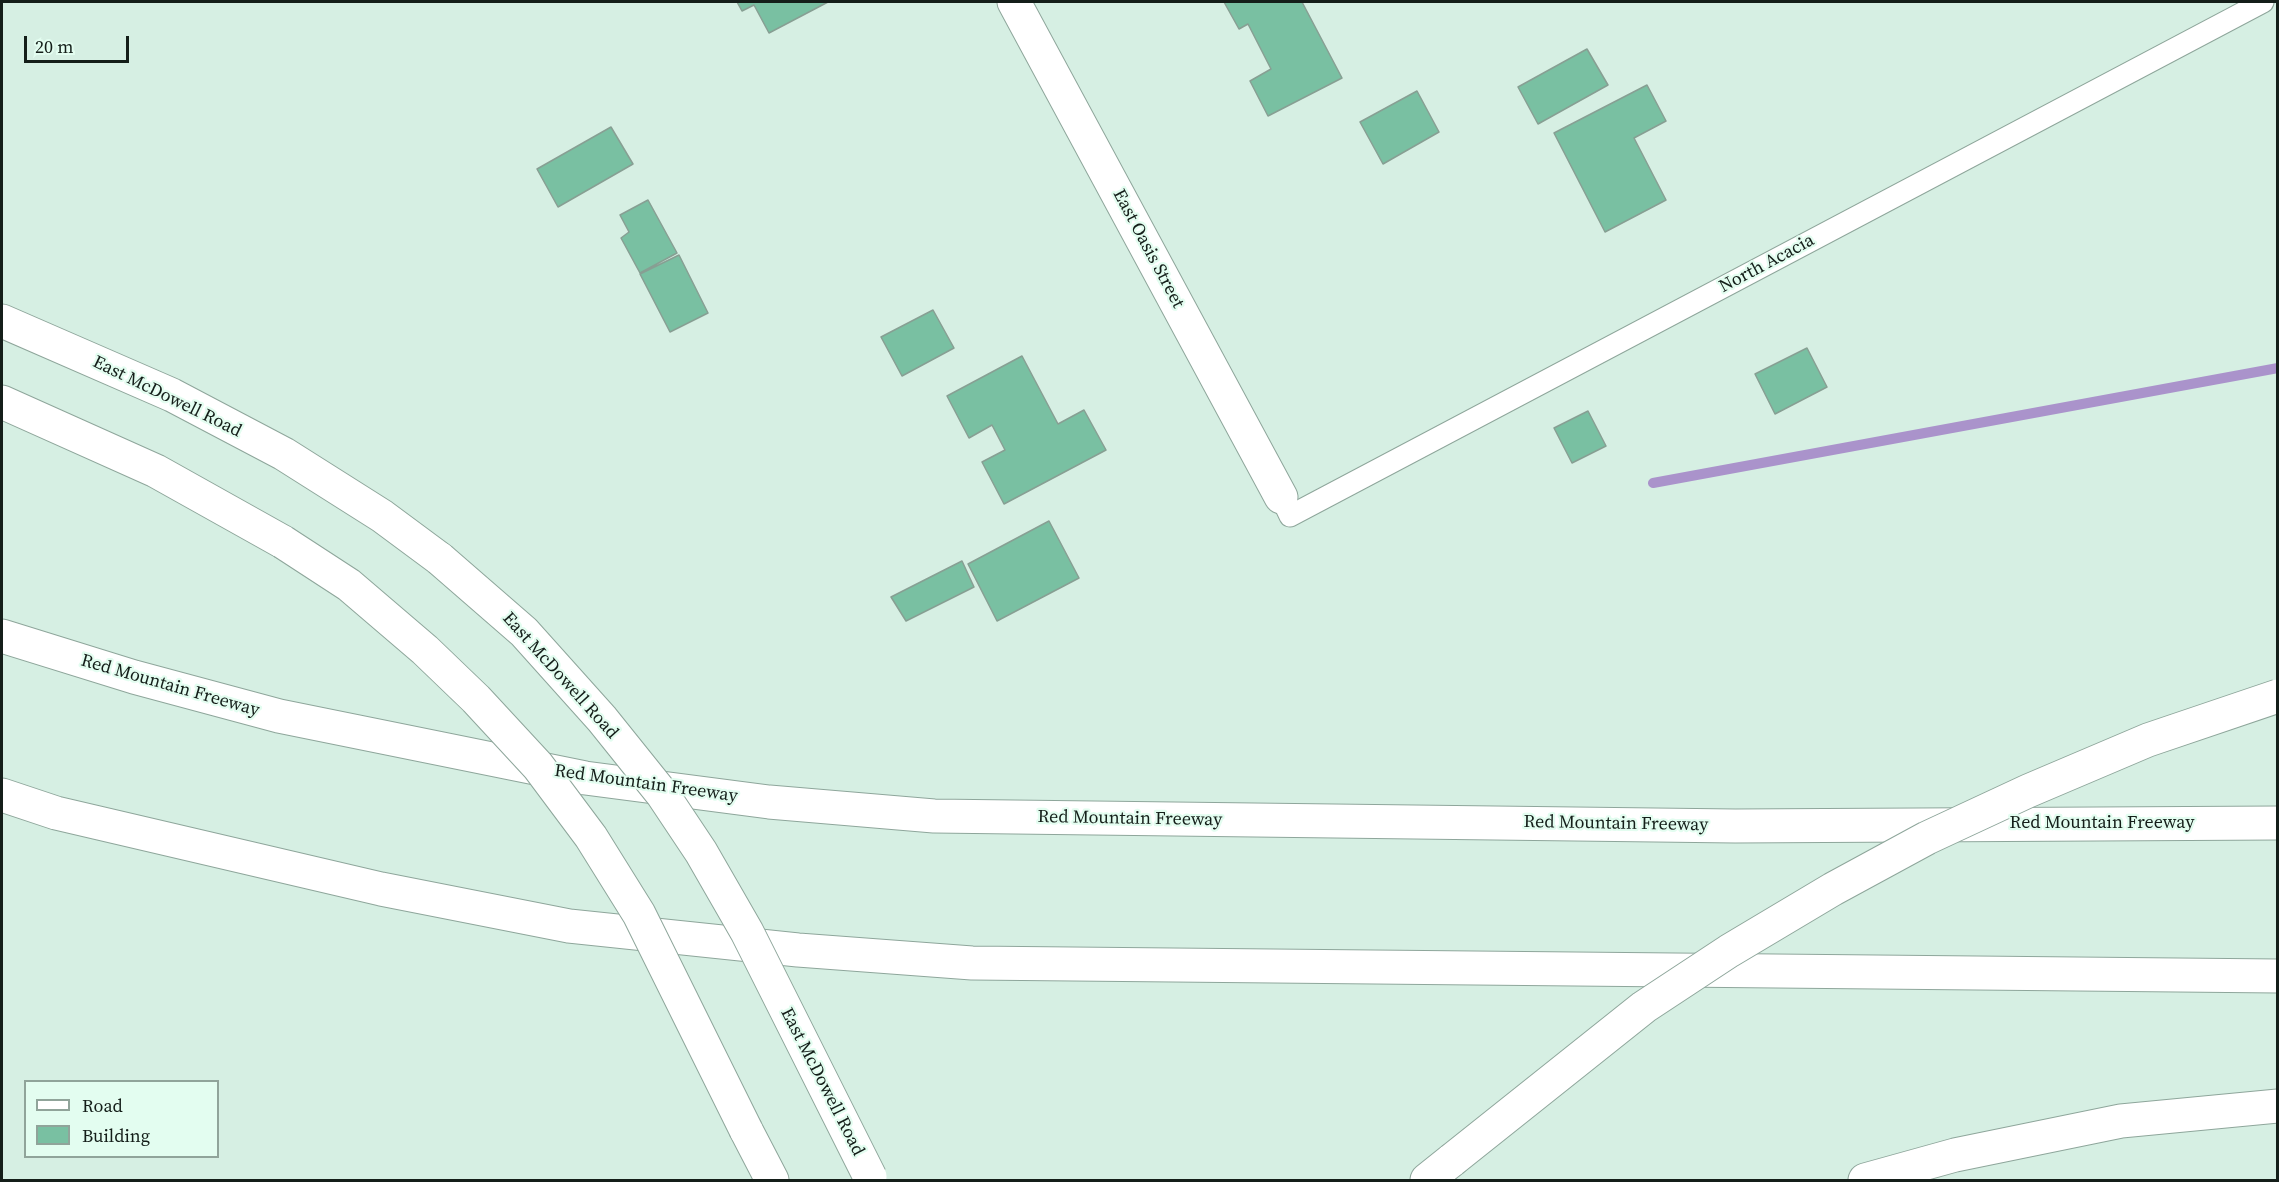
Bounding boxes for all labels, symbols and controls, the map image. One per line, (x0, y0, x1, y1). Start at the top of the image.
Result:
scale bar (27, 24, 132, 62)
text: 20 m (35, 34, 73, 59)
street label: East Oasis Street (1108, 186, 1188, 312)
street label: North Acacia (1716, 230, 1818, 298)
street label: East McDowell Road (89, 352, 245, 442)
street label: East McDowell Road (497, 608, 623, 744)
street label: Red Mountain Freeway (78, 650, 262, 722)
street label: Red Mountain Freeway (553, 760, 739, 808)
street label: Red Mountain Freeway (1037, 807, 1223, 831)
street label: Red Mountain Freeway (1523, 812, 1709, 836)
street label: Red Mountain Freeway (2010, 812, 2194, 834)
street label: East McDowell Road (775, 1004, 869, 1160)
legend (24, 1080, 219, 1158)
text: Road (82, 1093, 123, 1118)
text: Building (82, 1123, 150, 1148)

